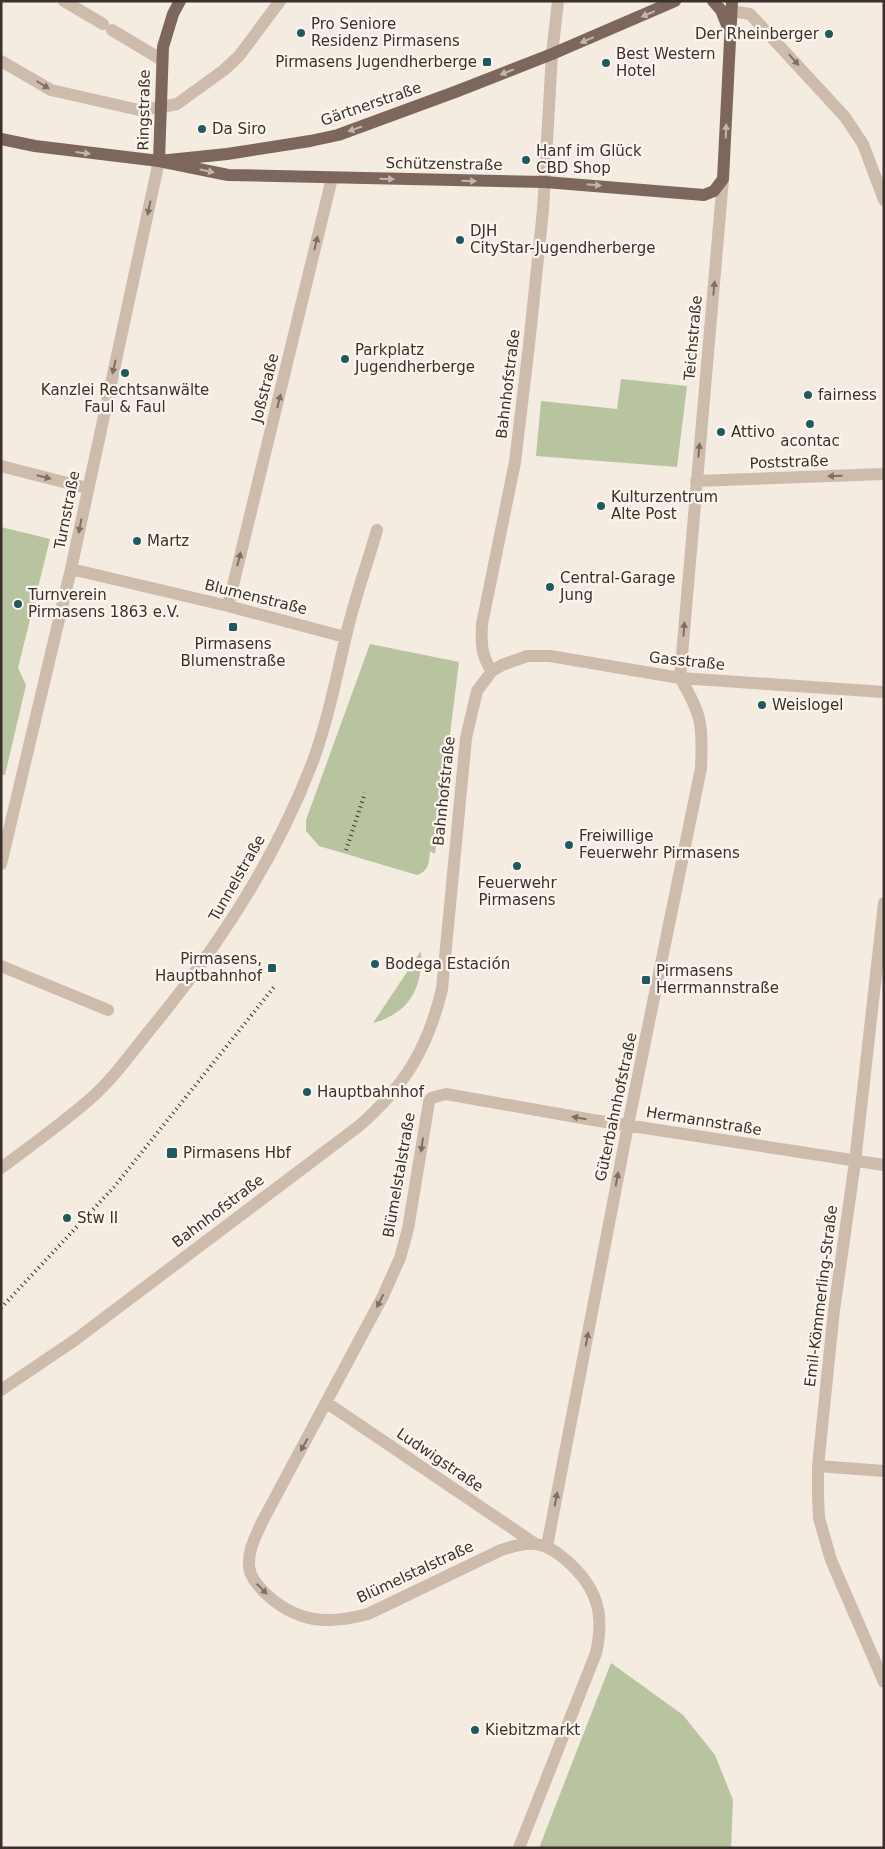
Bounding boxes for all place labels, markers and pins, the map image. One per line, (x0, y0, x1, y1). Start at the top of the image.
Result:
place label: Pro Seniore Residenz Pirmasens (311, 15, 460, 50)
place label: Der Rheinberger (695, 25, 820, 43)
marker: Pro Seniore Residenz Pirmasens (295, 27, 307, 39)
marker: Der Rheinberger (823, 28, 835, 40)
place label: Best Western Hotel (616, 45, 716, 80)
place label: Pirmasens Jugendherberge (275, 53, 477, 71)
marker: Pirmasens Jugendherberge (481, 56, 493, 68)
marker: Best Western Hotel (600, 57, 612, 69)
place label: Da Siro (212, 120, 266, 138)
marker: Da Siro (196, 123, 208, 135)
place label: Hanf im Glück CBD Shop (536, 142, 642, 177)
marker: Hanf im Glück CBD Shop (520, 154, 532, 166)
place label: DJH CityStar-Jugendherberge (470, 222, 655, 257)
marker: DJH CityStar-Jugendherberge (454, 234, 466, 246)
place label: Parkplatz Jugendherberge (354, 341, 475, 376)
marker: Parkplatz Jugendherberge (339, 353, 351, 365)
marker: Kanzlei Rechtsanwälte Faul & Faul (119, 367, 131, 379)
place label: Kanzlei Rechtsanwälte Faul & Faul (41, 381, 209, 416)
place label: fairness (818, 386, 877, 404)
marker: fairness (802, 389, 814, 401)
marker: acontac (804, 418, 816, 430)
place label: Attivo (731, 423, 775, 441)
marker: Attivo (715, 426, 727, 438)
place label: acontac (780, 432, 840, 450)
place label: Kulturzentrum Alte Post (611, 488, 718, 523)
marker: Kulturzentrum Alte Post (595, 500, 607, 512)
place label: Martz (147, 532, 189, 550)
marker: Martz (131, 535, 143, 547)
place label: Central-Garage Jung (559, 569, 676, 604)
marker: Central-Garage Jung (544, 581, 556, 593)
place label: Turnverein Pirmasens 1863 e.V. (27, 586, 180, 621)
marker: Turnverein Pirmasens 1863 e.V. (12, 598, 24, 610)
marker: Pirmasens Blumenstraße (227, 621, 239, 633)
place label: Pirmasens Blumenstraße (180, 635, 286, 670)
place label: Weislogel (772, 696, 843, 714)
marker: Weislogel (756, 699, 768, 711)
place label: Freiwillige Feuerwehr Pirmasens (579, 827, 740, 862)
marker: Freiwillige Feuerwehr Pirmasens (563, 839, 575, 851)
marker: Feuerwehr Pirmasens (511, 860, 523, 872)
place label: Feuerwehr Pirmasens (477, 874, 557, 909)
place label: Pirmasens, Hauptbahnhof (155, 950, 263, 985)
place label: Bodega Estación (385, 955, 510, 973)
marker: Bodega Estación (369, 958, 381, 970)
marker: Pirmasens, Hauptbahnhof (266, 962, 278, 974)
place label: Pirmasens Herrmannstraße (656, 962, 779, 997)
marker: Pirmasens Herrmannstraße (640, 974, 652, 986)
place label: Hauptbahnhof (317, 1083, 425, 1101)
marker: Hauptbahnhof (301, 1086, 313, 1098)
place label: Pirmasens Hbf (183, 1144, 292, 1162)
marker: Pirmasens Hbf (165, 1146, 179, 1160)
place label: Stw II (77, 1209, 118, 1227)
marker: Stw II (61, 1212, 73, 1224)
place label: Kiebitzmarkt (485, 1721, 580, 1739)
marker: Kiebitzmarkt (469, 1724, 481, 1736)

